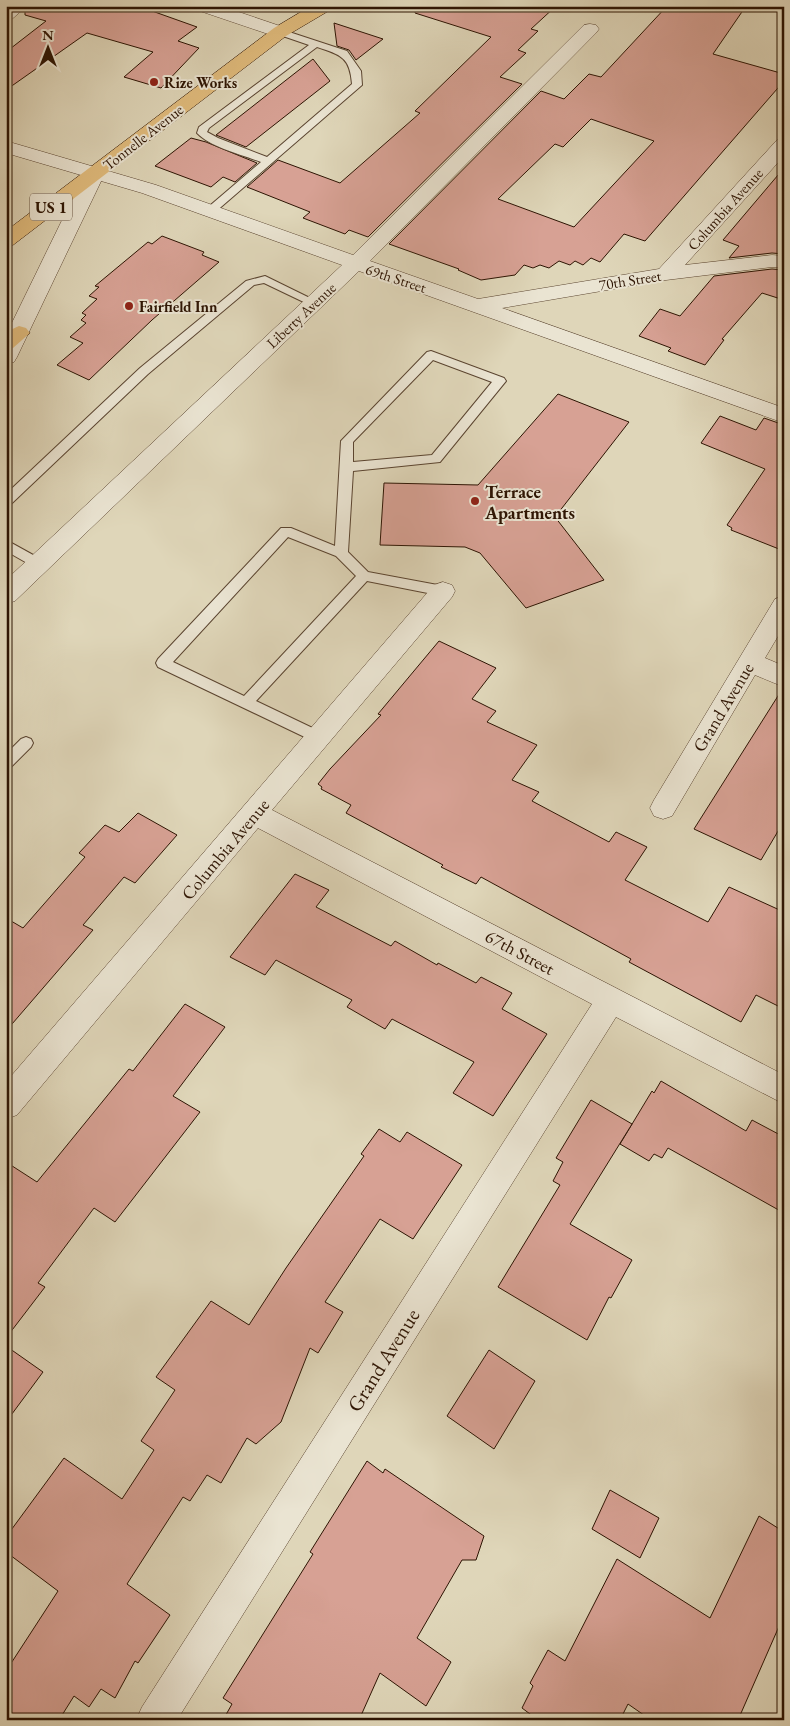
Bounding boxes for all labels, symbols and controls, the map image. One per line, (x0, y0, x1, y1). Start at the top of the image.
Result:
north arrow (22, 22, 72, 72)
text: N (42, 26, 54, 44)
place label: Rize Works (164, 73, 237, 92)
marker: Rize Works (148, 76, 160, 88)
street label: Tonnelle Avenue (99, 100, 187, 174)
street label: Columbia Avenue (683, 164, 767, 254)
road number: US 1 (30, 193, 72, 220)
street label: 69th Street (363, 259, 429, 297)
street label: 70th Street (598, 266, 663, 294)
street label: Liberty Avenue (262, 278, 340, 352)
place label: Fairfield Inn (139, 297, 218, 316)
marker: Fairfield Inn (123, 300, 135, 312)
place label: Terrace Apartments (484, 480, 575, 524)
marker: Terrace Apartments (469, 495, 481, 507)
street label: Grand Avenue (687, 658, 759, 756)
street label: Columbia Avenue (176, 794, 274, 904)
street label: 67th Street (481, 924, 559, 980)
street label: Grand Avenue (341, 1303, 425, 1417)

